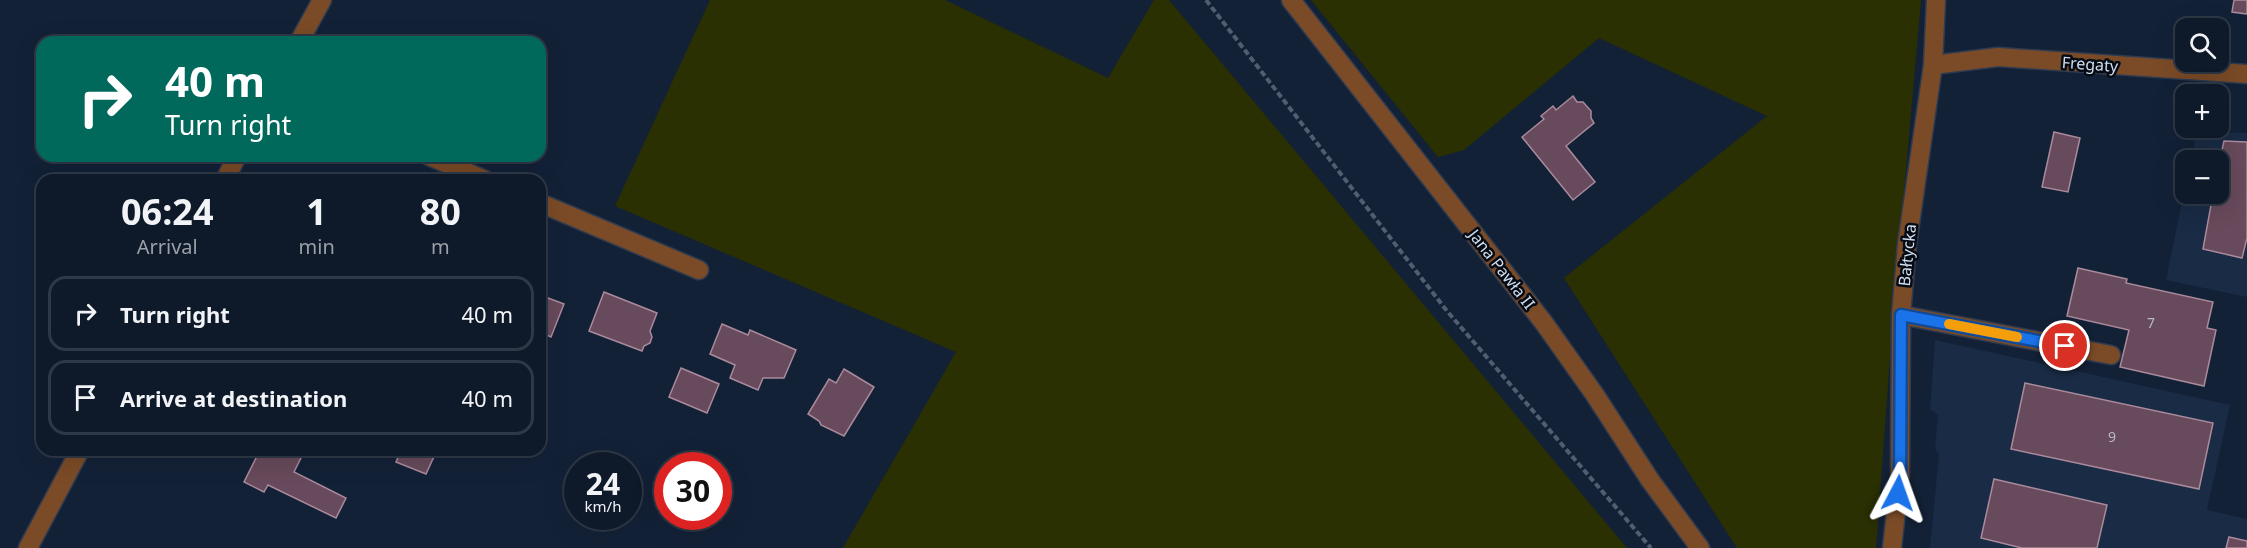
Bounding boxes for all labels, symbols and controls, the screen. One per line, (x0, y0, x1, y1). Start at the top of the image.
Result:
map controls (2175, 18, 2229, 204)
button: search (2175, 18, 2229, 72)
street label: Fregaty (2061, 51, 2120, 77)
text: 40 m (165, 52, 265, 109)
icon: right (66, 60, 144, 138)
button: + (2175, 84, 2229, 138)
text: Turn right (165, 106, 291, 143)
button: − (2175, 150, 2229, 204)
text: 06:24 (121, 187, 214, 236)
text: 1 (306, 187, 327, 236)
text: 80 (420, 187, 461, 236)
street label: Jana Pawła II (1463, 223, 1540, 313)
street label: Bałtycka (1893, 223, 1921, 287)
text: Arrival (137, 233, 198, 260)
text: min (299, 233, 335, 260)
text: m (431, 233, 450, 260)
icon: right (69, 297, 102, 330)
text: Turn right (120, 299, 230, 329)
text: 40 m (462, 299, 513, 329)
house number: 7 (2147, 313, 2155, 332)
pin (2039, 320, 2090, 371)
icon: arrive (2048, 329, 2081, 362)
icon: arrive (69, 381, 102, 414)
text: Arrive at destination (120, 383, 347, 413)
text: 40 m (462, 383, 513, 413)
house number: 9 (2108, 427, 2116, 446)
speed limit sign: 30 (654, 452, 732, 530)
position arrow (1866, 461, 1930, 525)
text: 24 (586, 463, 620, 504)
text: km/h (585, 496, 621, 516)

